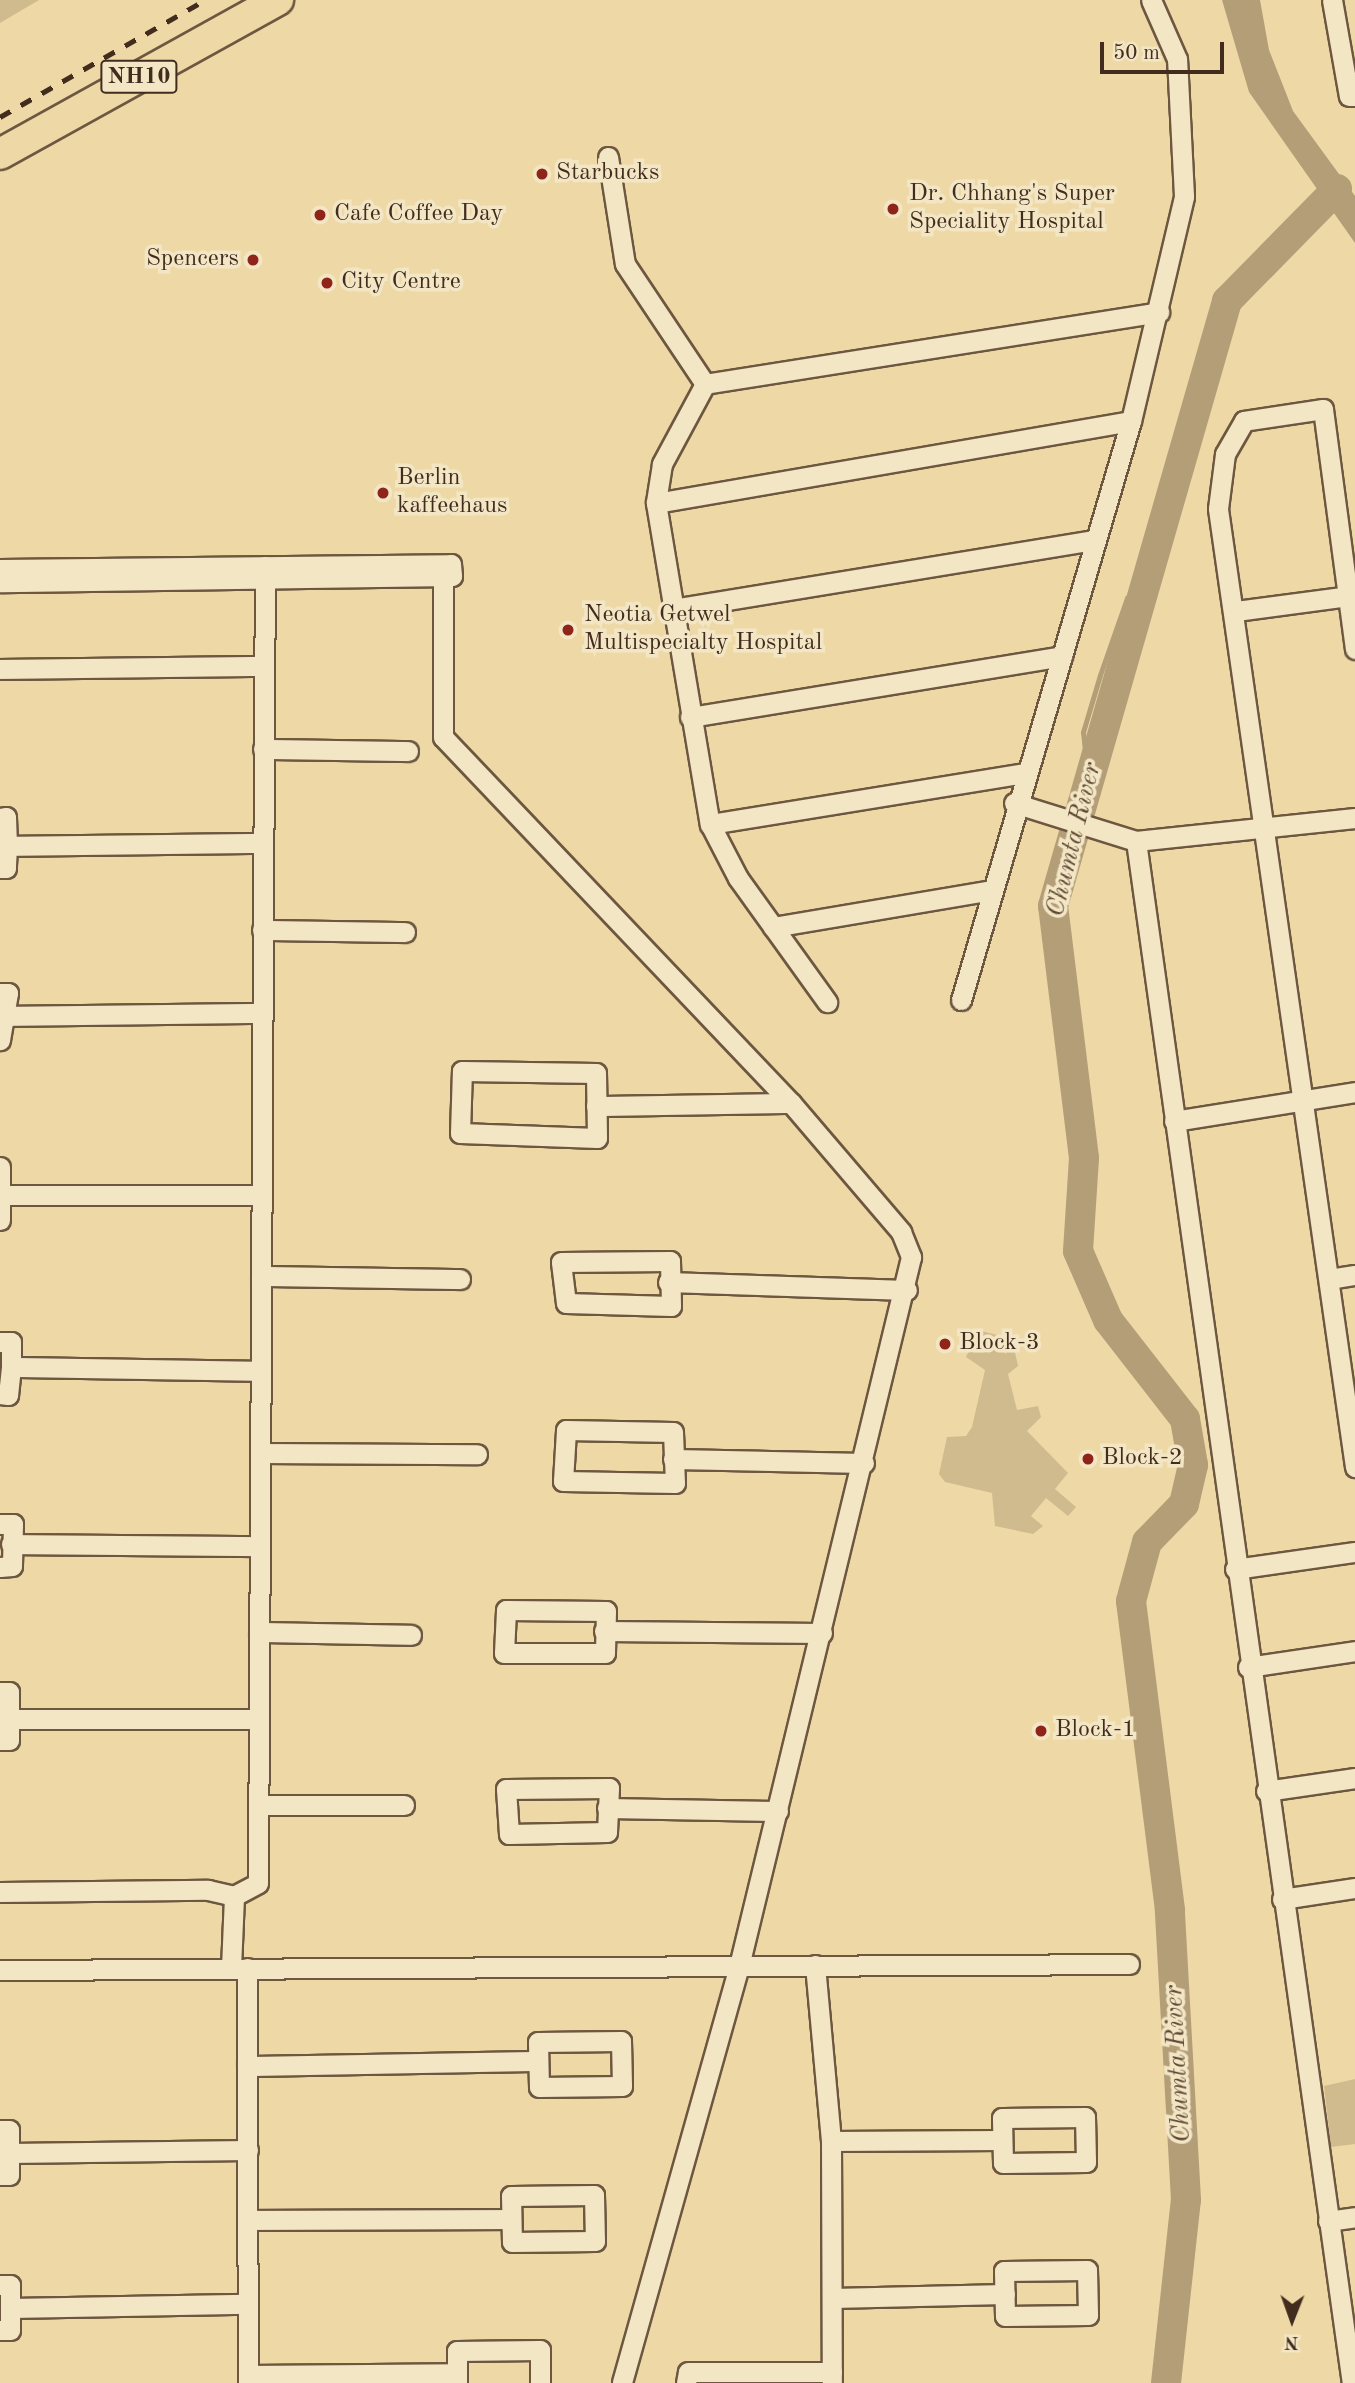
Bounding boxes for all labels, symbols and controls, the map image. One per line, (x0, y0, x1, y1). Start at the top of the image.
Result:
scale bar (1103, 28, 1227, 72)
text: 50 m (1113, 43, 1160, 64)
road number: NH10 (99, 58, 179, 96)
place label: Starbucks (556, 160, 659, 188)
marker: Starbucks (534, 166, 550, 182)
place label: Dr. Chhang's Super Speciality Hospital (909, 181, 1115, 237)
marker: Dr. Chhang's Super Speciality Hospital (883, 199, 903, 219)
place label: Cafe Coffee Day (334, 201, 503, 229)
marker: Cafe Coffee Day (312, 207, 328, 223)
place label: Spencers (146, 246, 239, 274)
marker: Spencers (245, 252, 261, 268)
place label: City Centre (341, 269, 461, 297)
marker: City Centre (319, 275, 335, 291)
place label: Berlin kaffeehaus (397, 465, 507, 521)
marker: Berlin kaffeehaus (375, 485, 391, 501)
place label: Neotia Getwel Multispecialty Hospital (584, 602, 822, 658)
marker: Neotia Getwel Multispecialty Hospital (558, 620, 578, 640)
water label: Chumta River (1041, 760, 1109, 920)
place label: Block-3 (959, 1330, 1040, 1358)
marker: Block-3 (937, 1336, 953, 1352)
place label: Block-2 (1102, 1445, 1183, 1473)
marker: Block-2 (1080, 1451, 1096, 1467)
place label: Block-1 (1055, 1717, 1136, 1745)
marker: Block-1 (1033, 1723, 1049, 1739)
water label: Chumta River (1159, 1984, 1199, 2144)
north arrow (1257, 2285, 1327, 2355)
text: N (1284, 2332, 1299, 2351)

